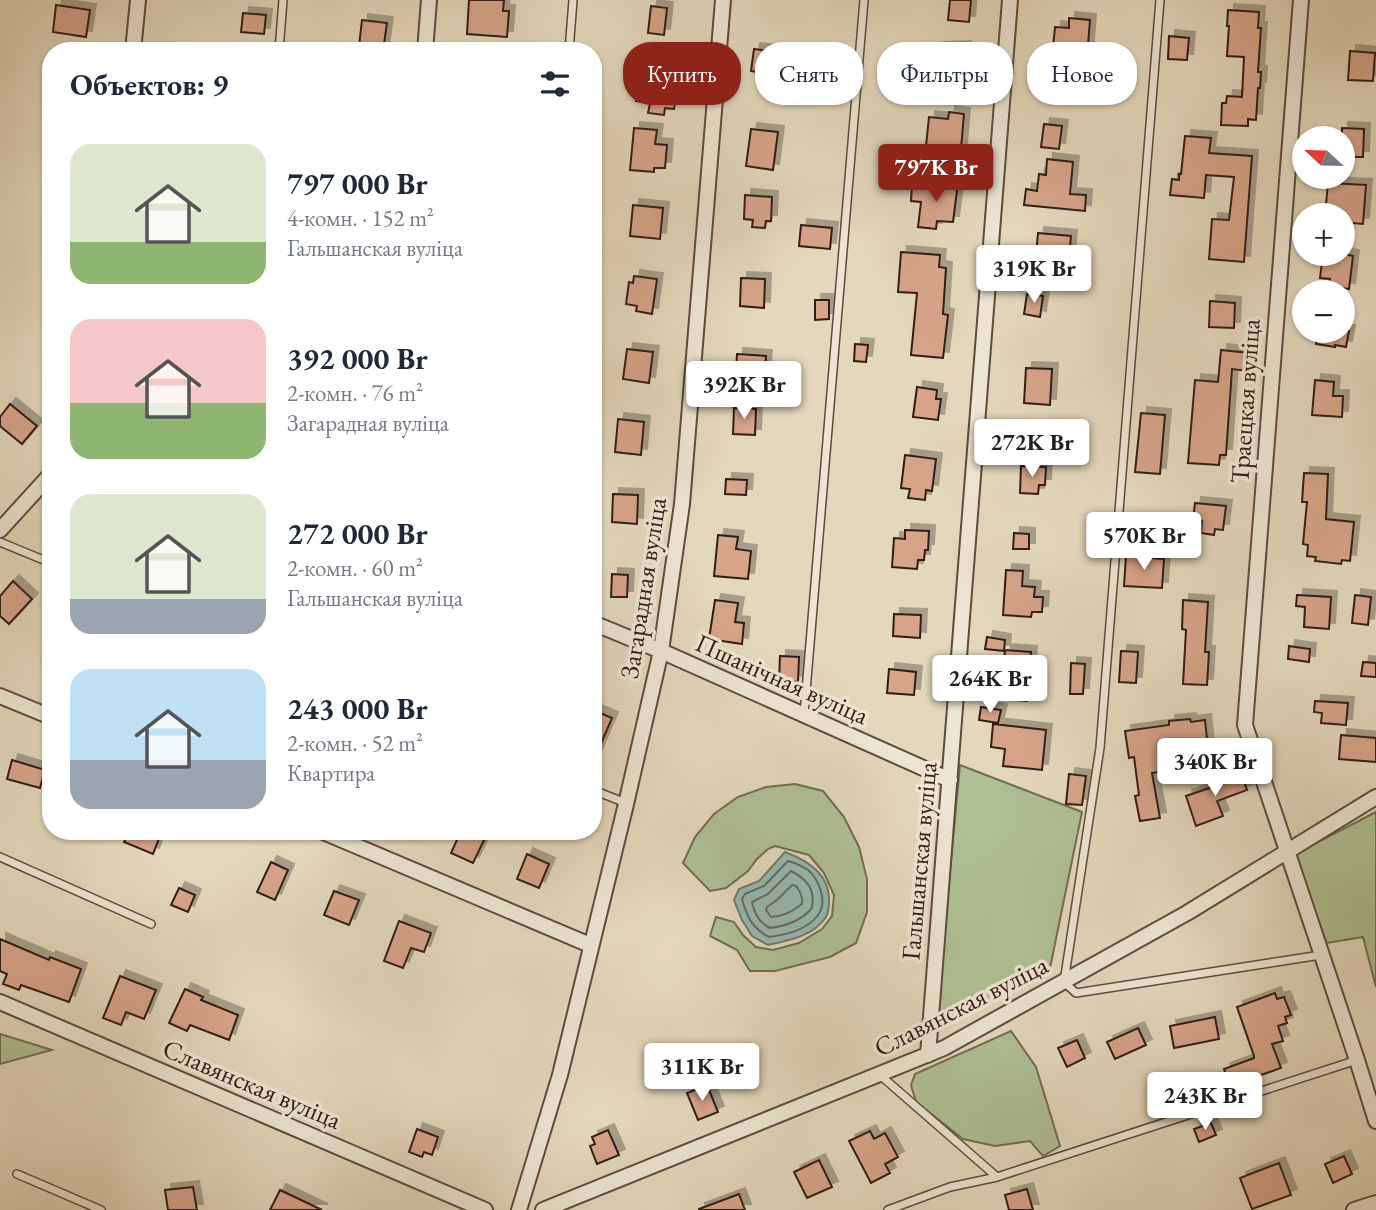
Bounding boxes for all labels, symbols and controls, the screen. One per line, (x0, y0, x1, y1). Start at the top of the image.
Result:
chip: Купить (623, 42, 741, 105)
chip: Снять (755, 42, 863, 105)
chip: Фильтры (877, 42, 1013, 105)
chip: Новое (1027, 42, 1137, 105)
text: Объектов: 9 (70, 65, 228, 104)
icon: filters (536, 65, 574, 103)
north arrow (1292, 126, 1354, 189)
map controls (1292, 126, 1355, 343)
pin: 797K Br (871, 144, 1001, 204)
text: 797K Br (894, 152, 978, 182)
text: 797 000 Br (287, 164, 428, 203)
icon: home (126, 172, 210, 256)
text: 4-комн. · 152 m² (287, 203, 434, 233)
button: + (1292, 203, 1355, 266)
text: Гальшанская вуліца (287, 233, 463, 263)
pin: 319K Br (969, 246, 1099, 305)
text: 319K Br (992, 253, 1076, 283)
button: − (1292, 280, 1355, 343)
street label: Траецкая вуліца (1222, 317, 1268, 484)
text: 392 000 Br (287, 339, 428, 378)
icon: home (126, 347, 210, 431)
pin: 392K Br (679, 362, 809, 421)
text: 392K Br (702, 369, 786, 399)
text: 2-комн. · 76 m² (287, 378, 423, 408)
text: Загарадная вуліца (287, 408, 449, 438)
pin: 272K Br (967, 420, 1097, 479)
text: 272K Br (990, 427, 1074, 457)
street label: Загарадная вуліца (612, 494, 674, 681)
pin: 570K Br (1079, 512, 1209, 572)
text: 272 000 Br (287, 514, 428, 553)
text: 570K Br (1102, 520, 1186, 550)
icon: home (126, 522, 210, 606)
text: 2-комн. · 60 m² (287, 553, 423, 583)
text: Гальшанская вуліца (287, 583, 463, 613)
street label: Пшанічная вуліца (690, 626, 875, 733)
pin: 264K Br (925, 656, 1055, 715)
text: 264K Br (948, 663, 1032, 693)
text: 243 000 Br (287, 689, 428, 728)
icon: home (126, 697, 210, 781)
text: 2-комн. · 52 m² (287, 728, 423, 758)
pin: 340K Br (1150, 738, 1280, 798)
text: 340K Br (1173, 746, 1257, 776)
text: Квартира (287, 758, 375, 788)
street label: Гальшанская вуліца (893, 760, 945, 962)
street label: Славянская вуліца (868, 947, 1054, 1064)
street label: Славянская вуліца (158, 1031, 347, 1137)
pin: 311K Br (637, 1044, 767, 1103)
text: 311K Br (660, 1051, 744, 1081)
pin: 243K Br (1140, 1072, 1270, 1132)
text: 243K Br (1163, 1080, 1247, 1110)

